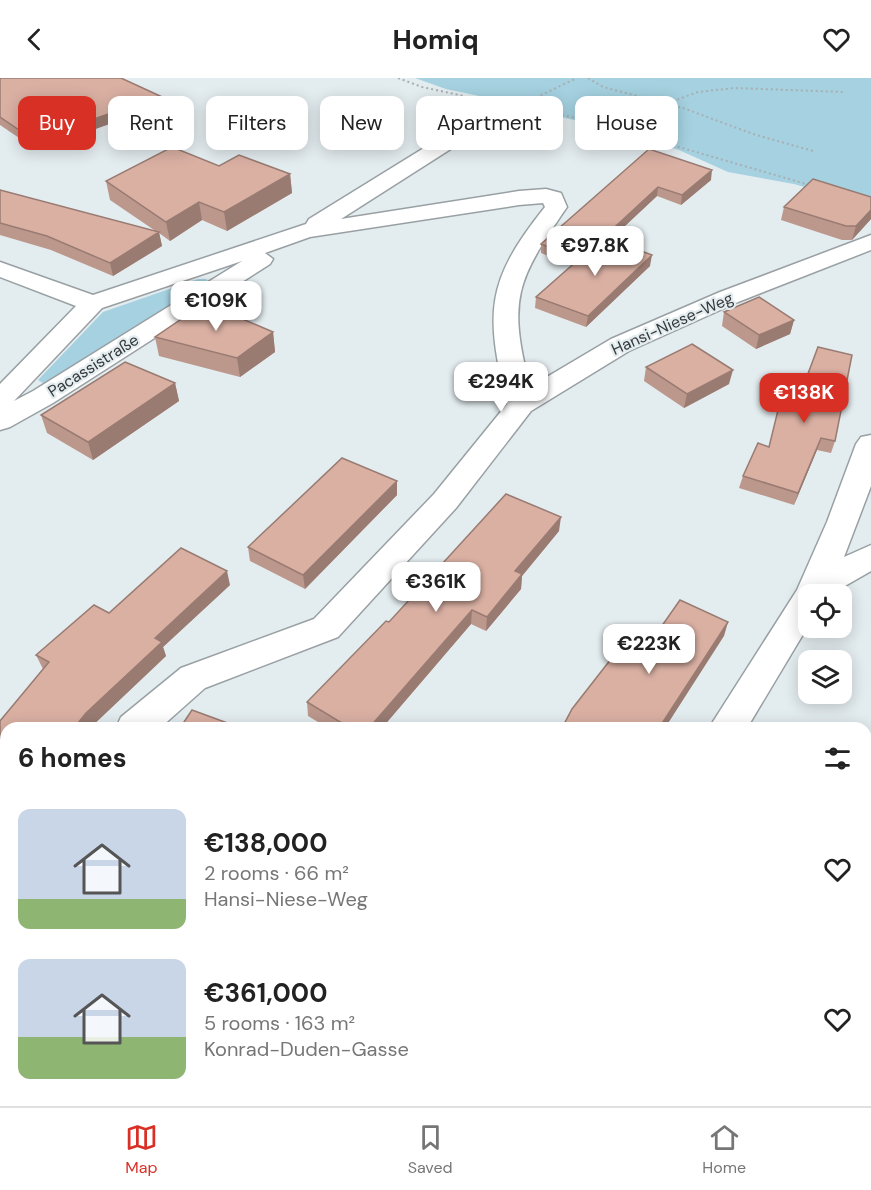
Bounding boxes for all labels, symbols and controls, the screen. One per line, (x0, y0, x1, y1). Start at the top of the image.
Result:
text: Homiq (392, 22, 479, 57)
icon: back (18, 23, 51, 56)
icon: heart (820, 23, 853, 56)
chip: Buy (18, 96, 96, 150)
chip: Rent (108, 96, 194, 150)
chip: Filters (206, 96, 308, 150)
chip: New (320, 96, 404, 150)
chip: Apartment (416, 96, 563, 150)
chip: House (575, 96, 678, 150)
pin: €97.8K (546, 226, 644, 277)
text: €97.8K (561, 232, 629, 258)
pin: €109K (174, 281, 258, 332)
text: €109K (185, 287, 247, 313)
street label: Hansi-Niese-Weg (608, 287, 736, 360)
street label: Pacassistraße (44, 329, 143, 402)
pin: €294K (459, 362, 543, 413)
text: €294K (468, 368, 534, 394)
pin: €138K (762, 373, 846, 424)
text: €138K (774, 379, 834, 405)
pin: €361K (394, 562, 478, 613)
text: €361K (406, 568, 466, 594)
map controls (798, 584, 852, 704)
button: locate (798, 584, 852, 638)
pin: €223K (607, 624, 691, 675)
text: €223K (617, 630, 681, 656)
button: layers (798, 650, 852, 704)
text: 6 homes (18, 741, 126, 775)
icon: filters (821, 742, 854, 775)
text: €138,000 (204, 826, 327, 860)
icon: home (66, 833, 138, 905)
icon: heart (821, 853, 854, 886)
text: 2 rooms · 66 m² (204, 860, 349, 886)
text: Hansi-Niese-Weg (204, 886, 368, 912)
text: €361,000 (204, 976, 327, 1010)
icon: home (66, 983, 138, 1055)
icon: heart (821, 1003, 854, 1036)
text: 5 rooms · 163 m² (204, 1010, 355, 1036)
text: Konrad-Duden-Gasse (204, 1036, 409, 1062)
tab: Map (125, 1121, 158, 1178)
tab: Saved (408, 1121, 453, 1178)
tab: Home (702, 1121, 746, 1178)

